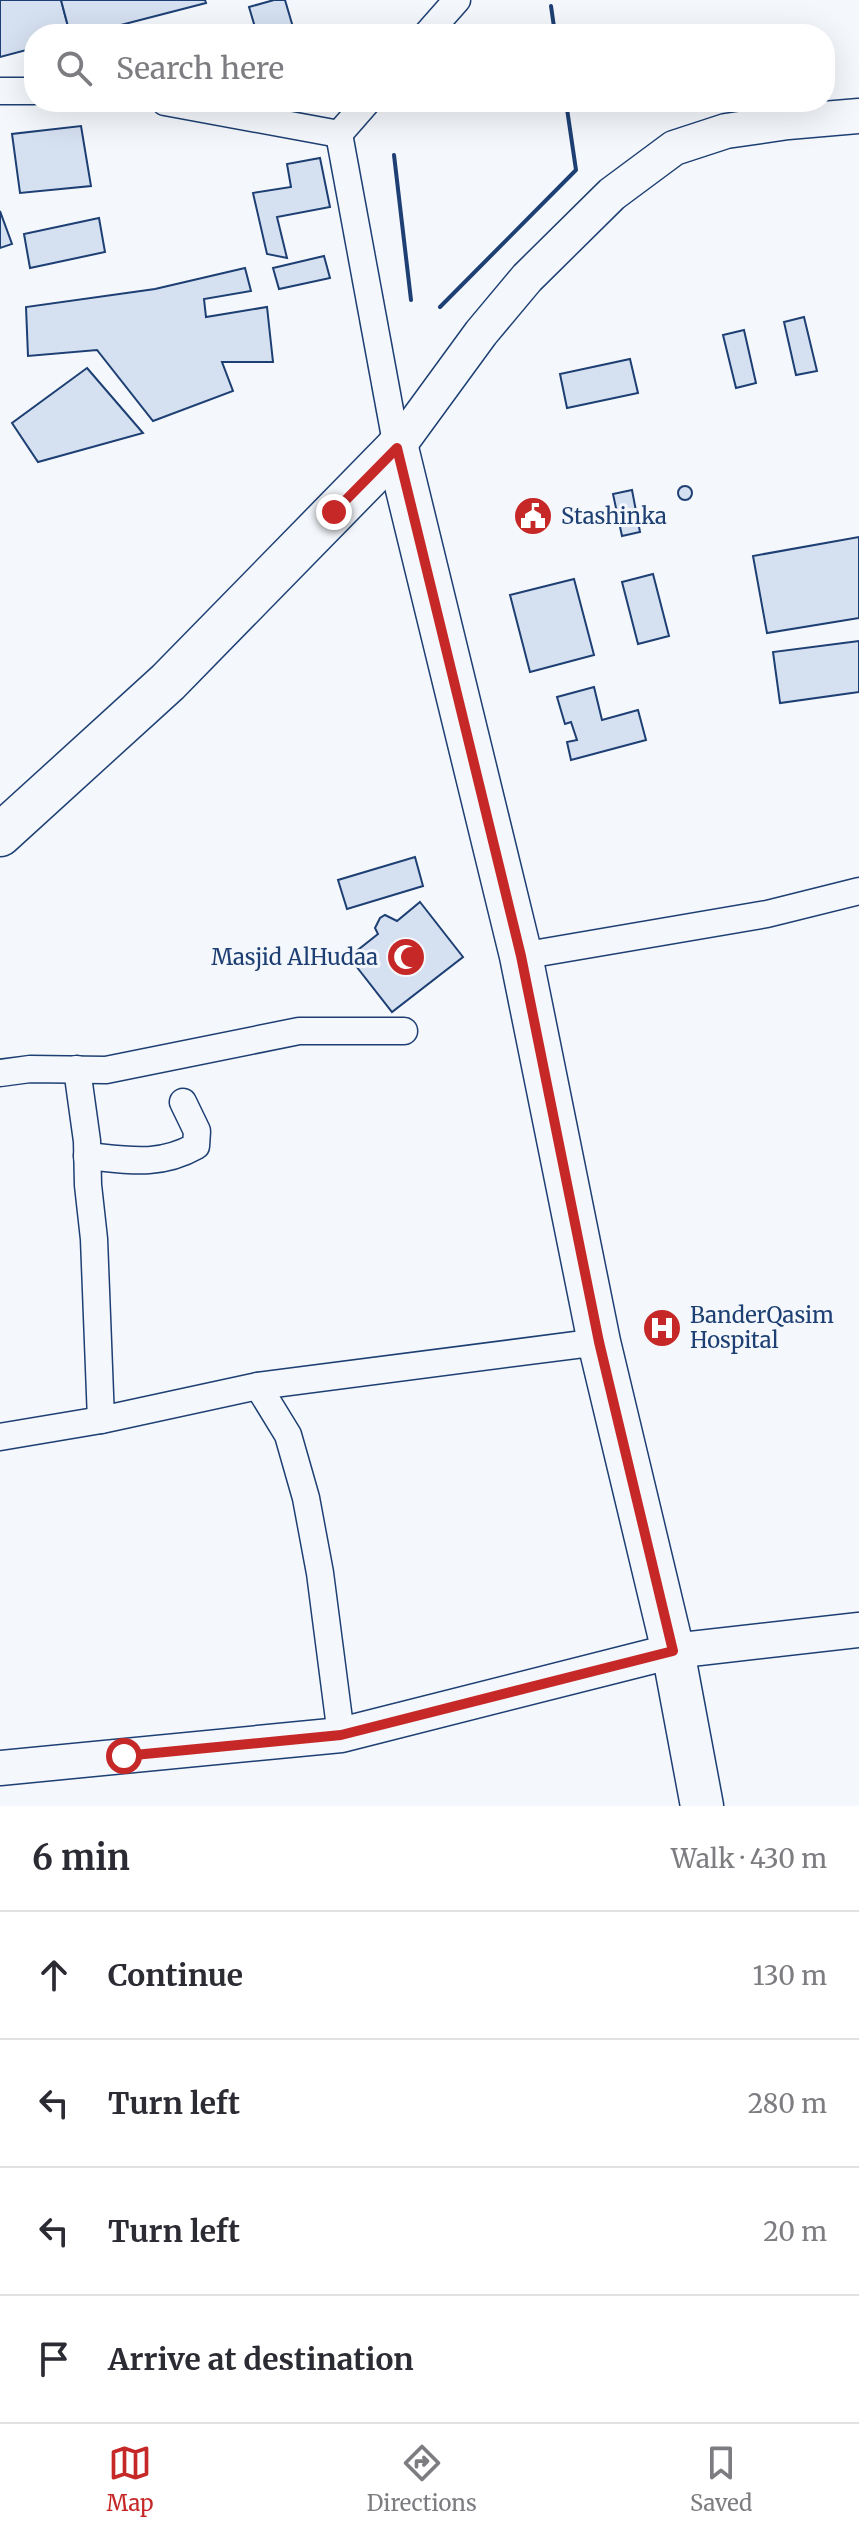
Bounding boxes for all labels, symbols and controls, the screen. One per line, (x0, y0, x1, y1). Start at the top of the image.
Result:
search box (24, 24, 835, 112)
icon: search (52, 46, 96, 90)
text: Search here (116, 49, 284, 87)
route end (316, 494, 352, 530)
public building icon: Stashinka (512, 495, 554, 537)
place label: Stashinka (561, 502, 667, 530)
mosque icon: Masjid AlHudaa (385, 936, 427, 978)
place label: Masjid AlHudaa (211, 943, 378, 971)
place label: BanderQasim Hospital (690, 1301, 834, 1354)
hospital icon: BanderQasim Hospital (641, 1307, 683, 1349)
route start (106, 1738, 142, 1774)
text: 6 min (32, 1837, 130, 1879)
text: Walk · 430 m (671, 1842, 827, 1875)
icon: ahead (32, 1953, 76, 1997)
text: Continue (108, 1956, 243, 1994)
text: 130 m (753, 1959, 827, 1992)
icon: left (32, 2081, 76, 2125)
text: Turn left (108, 2084, 240, 2122)
text: 280 m (748, 2087, 827, 2120)
icon: left (32, 2209, 76, 2253)
text: Turn left (108, 2212, 240, 2250)
text: 20 m (763, 2215, 827, 2248)
icon: arrive (32, 2337, 76, 2381)
text: Arrive at destination (108, 2340, 414, 2378)
tab: Map (107, 2441, 154, 2517)
tab: Directions (367, 2441, 477, 2517)
tab: Saved (690, 2441, 752, 2517)

